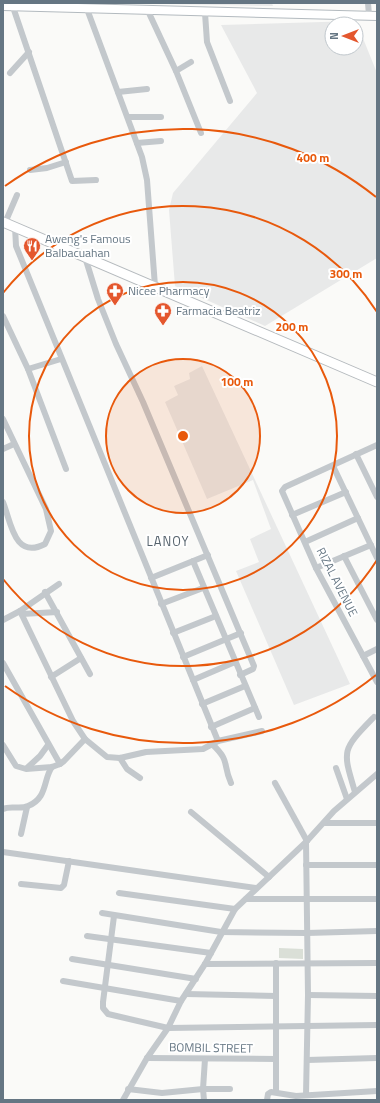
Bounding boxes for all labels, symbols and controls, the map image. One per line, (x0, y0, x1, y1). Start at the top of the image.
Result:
north arrow (324, 16, 364, 56)
text: N (326, 32, 342, 40)
text: 400 m (297, 148, 329, 167)
place label: Aweng's Famous Balbacuahan (45, 229, 131, 262)
restaurant icon: Aweng's Famous Balbacuahan (22, 236, 42, 261)
text: 300 m (330, 264, 362, 283)
pharmacy icon: Nicee Pharmacy (105, 281, 125, 306)
place label: Nicee Pharmacy (128, 281, 210, 300)
pharmacy icon: Farmacia Beatriz (153, 301, 173, 326)
place label: Farmacia Beatriz (176, 301, 261, 320)
text: 200 m (276, 317, 308, 336)
text: 100 m (221, 372, 253, 391)
centre of rings (176, 429, 190, 443)
district label: LANOY (147, 531, 189, 551)
street label: RIZAL AVENUE (312, 544, 363, 620)
street label: BOMBIL STREET (169, 1037, 254, 1058)

